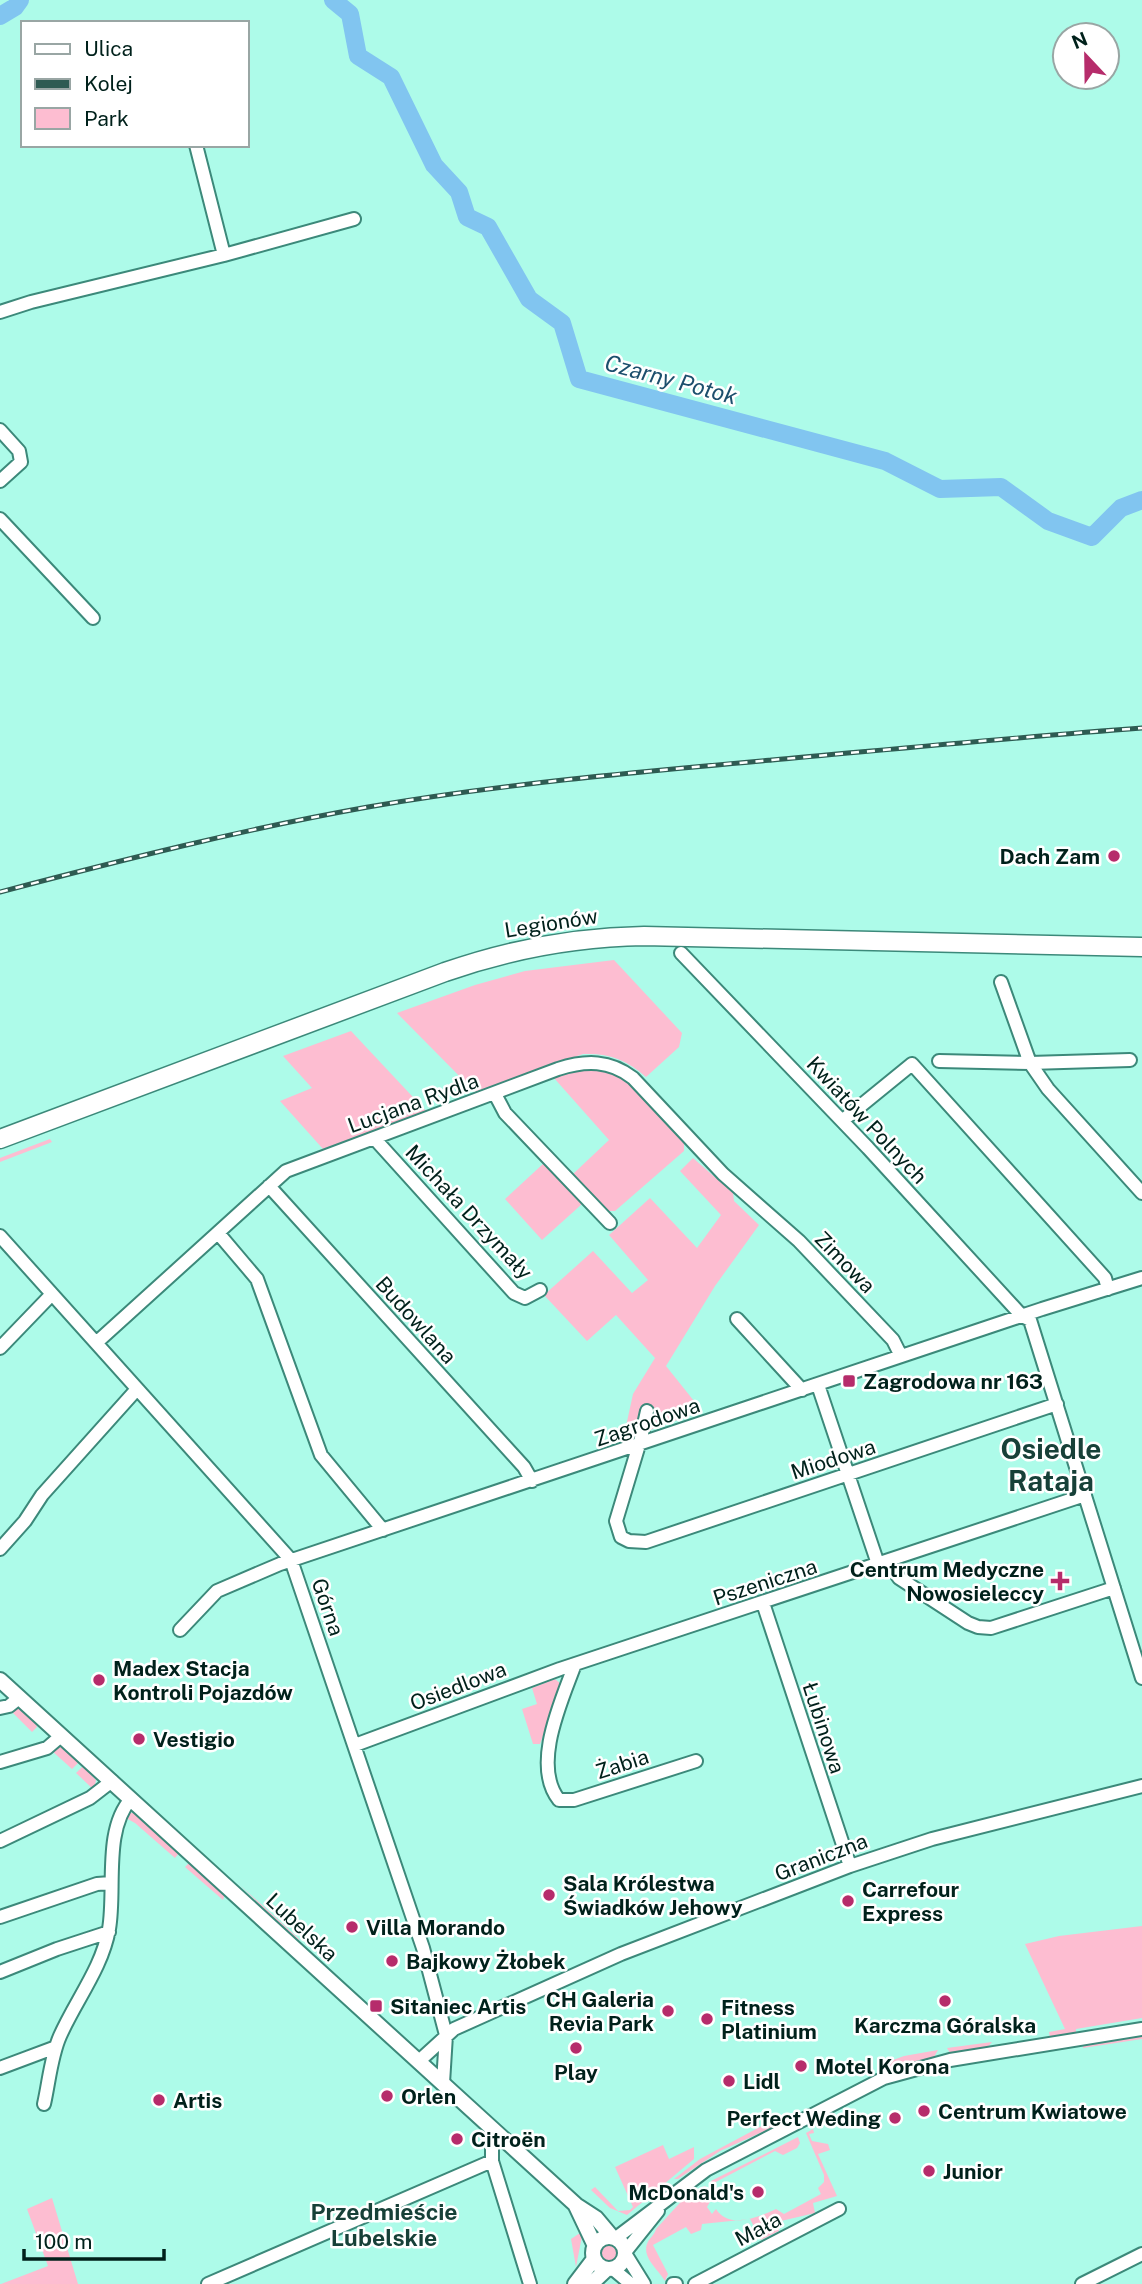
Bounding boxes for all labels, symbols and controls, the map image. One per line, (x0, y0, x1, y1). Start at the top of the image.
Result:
legend (21, 21, 248, 147)
north arrow (1051, 21, 1121, 91)
text: N (1069, 27, 1091, 53)
text: Ulica (84, 36, 133, 61)
text: Kolej (84, 71, 133, 96)
text: Park (84, 106, 129, 131)
water label: Czarny Potok (602, 348, 741, 410)
place label: Dach Zam (999, 844, 1100, 869)
marker: Dach Zam (1106, 848, 1122, 864)
street label: Legionów (503, 903, 599, 943)
street label: Kwiatów Polnych (802, 1051, 932, 1189)
street label: Lucjana Rydla (344, 1068, 482, 1138)
street label: Michała Drzymały (400, 1140, 538, 1284)
street label: Zimowa (810, 1226, 880, 1298)
street label: Budowlana (370, 1271, 462, 1369)
place label: Zagrodowa nr 163 (863, 1369, 1043, 1394)
marker: Zagrodowa nr 163 (841, 1373, 857, 1389)
street label: Zagrodowa (591, 1392, 703, 1452)
district label: Osiedle Rataja (1000, 1432, 1102, 1497)
street label: Miodowa (787, 1434, 879, 1484)
street label: Pszeniczna (710, 1553, 820, 1611)
place label: Centrum Medyczne Nowosieleccy (850, 1557, 1044, 1606)
marker: Centrum Medyczne Nowosieleccy (1050, 1571, 1070, 1591)
street label: Górna (307, 1575, 349, 1639)
place label: Madex Stacja Kontroli Pojazdów (113, 1656, 293, 1705)
street label: Osiedlowa (406, 1656, 510, 1716)
marker: Madex Stacja Kontroli Pojazdów (91, 1672, 107, 1688)
street label: Łubinowa (798, 1679, 850, 1777)
place label: Vestigio (153, 1727, 235, 1752)
marker: Vestigio (131, 1731, 147, 1747)
street label: Żabia (592, 1744, 652, 1784)
street label: Graniczna (771, 1828, 871, 1886)
place label: Sala Królestwa Świadków Jehowy (563, 1871, 743, 1920)
place label: Carrefour Express (862, 1877, 960, 1926)
marker: Sala Królestwa Świadków Jehowy (541, 1887, 557, 1903)
street label: Lubelska (261, 1888, 343, 1966)
marker: Carrefour Express (840, 1893, 856, 1909)
place label: Villa Morando (366, 1915, 505, 1940)
marker: Villa Morando (344, 1919, 360, 1935)
place label: Bajkowy Żłobek (406, 1949, 565, 1974)
marker: Bajkowy Żłobek (384, 1953, 400, 1969)
place label: CH Galeria Revia Park (546, 1987, 654, 2036)
marker: Karczma Góralska (937, 1993, 953, 2009)
place label: Sitaniec Artis (390, 1994, 526, 2019)
place label: Fitness Platinium (721, 1995, 817, 2044)
marker: Sitaniec Artis (368, 1998, 384, 2014)
marker: CH Galeria Revia Park (660, 2003, 676, 2019)
marker: Fitness Platinium (699, 2011, 715, 2027)
place label: Karczma Góralska (854, 2013, 1036, 2038)
marker: Play (568, 2040, 584, 2056)
place label: Motel Korona (815, 2054, 949, 2079)
marker: Motel Korona (793, 2058, 809, 2074)
place label: Play (554, 2060, 598, 2085)
place label: Lidl (743, 2069, 781, 2094)
marker: Lidl (721, 2073, 737, 2089)
place label: Orlen (401, 2084, 456, 2109)
place label: Artis (173, 2088, 222, 2113)
marker: Orlen (379, 2088, 395, 2104)
marker: Artis (151, 2092, 167, 2108)
place label: Centrum Kwiatowe (938, 2099, 1127, 2124)
marker: Centrum Kwiatowe (916, 2103, 932, 2119)
place label: Perfect Weding (726, 2106, 881, 2131)
marker: Perfect Weding (887, 2110, 903, 2126)
place label: Citroën (471, 2127, 546, 2152)
marker: Citroën (449, 2131, 465, 2147)
place label: Junior (943, 2159, 1003, 2184)
marker: Junior (921, 2163, 937, 2179)
place label: McDonald's (628, 2180, 744, 2205)
marker: McDonald's (750, 2184, 766, 2200)
district label: Przedmieście Lubelskie (310, 2198, 458, 2251)
street label: Mała (731, 2206, 785, 2252)
scale bar (24, 2218, 164, 2262)
text: 100 m (35, 2229, 92, 2254)

